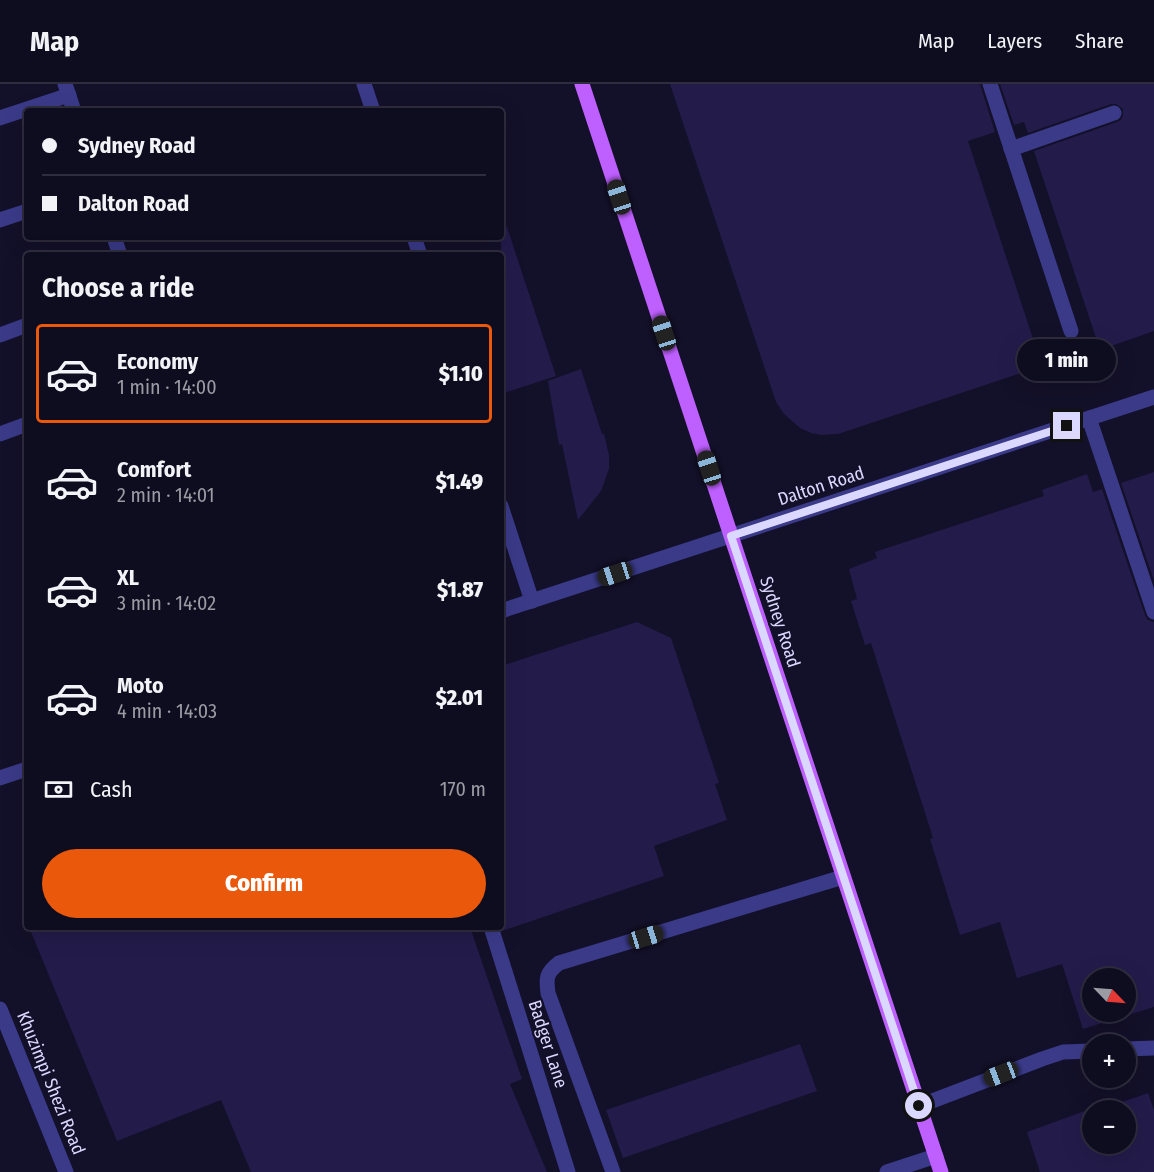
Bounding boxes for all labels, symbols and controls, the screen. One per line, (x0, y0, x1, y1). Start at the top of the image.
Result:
text: Map (30, 25, 79, 58)
text: Map (918, 28, 954, 54)
text: Layers (987, 28, 1042, 54)
text: Share (1075, 28, 1124, 54)
text: Sydney Road (78, 132, 196, 159)
car (605, 177, 633, 217)
text: Dalton Road (78, 190, 189, 217)
text: Choose a ride (42, 272, 194, 304)
car (650, 313, 678, 353)
callout: 1 min (1018, 339, 1116, 381)
icon: car (45, 347, 99, 401)
text: Economy (117, 348, 198, 375)
text: 1 min (1045, 348, 1088, 372)
text: $1.10 (439, 360, 483, 387)
text: 1 min · 14:00 (117, 375, 217, 399)
route end (1053, 412, 1080, 439)
car (695, 448, 723, 488)
icon: car (45, 455, 99, 509)
text: Comfort (117, 456, 191, 483)
street label: Dalton Road (775, 462, 867, 510)
text: $1.49 (436, 468, 483, 495)
text: 2 min · 14:01 (117, 483, 215, 507)
car (595, 560, 635, 588)
icon: car (45, 563, 99, 617)
text: XL (117, 564, 139, 591)
street label: Sydney Road (755, 574, 805, 670)
text: $1.87 (437, 576, 483, 603)
text: 3 min · 14:02 (117, 591, 216, 615)
icon: car (45, 671, 99, 725)
text: Moto (117, 672, 164, 699)
text: $2.01 (436, 684, 483, 711)
text: 4 min · 14:03 (117, 699, 217, 723)
icon: cash (42, 773, 75, 806)
text: Cash (90, 776, 133, 803)
text: 170 m (440, 777, 486, 801)
button: Confirm (42, 849, 486, 918)
car (626, 923, 666, 951)
north arrow (1082, 968, 1136, 1022)
map controls (1082, 968, 1136, 1154)
street label: Badger Lane (523, 997, 573, 1091)
street label: Khuzimpi Shezi Road (12, 1008, 90, 1158)
button: + (1082, 1034, 1136, 1088)
car (981, 1059, 1021, 1089)
route start (905, 1092, 932, 1119)
button: − (1082, 1100, 1136, 1154)

